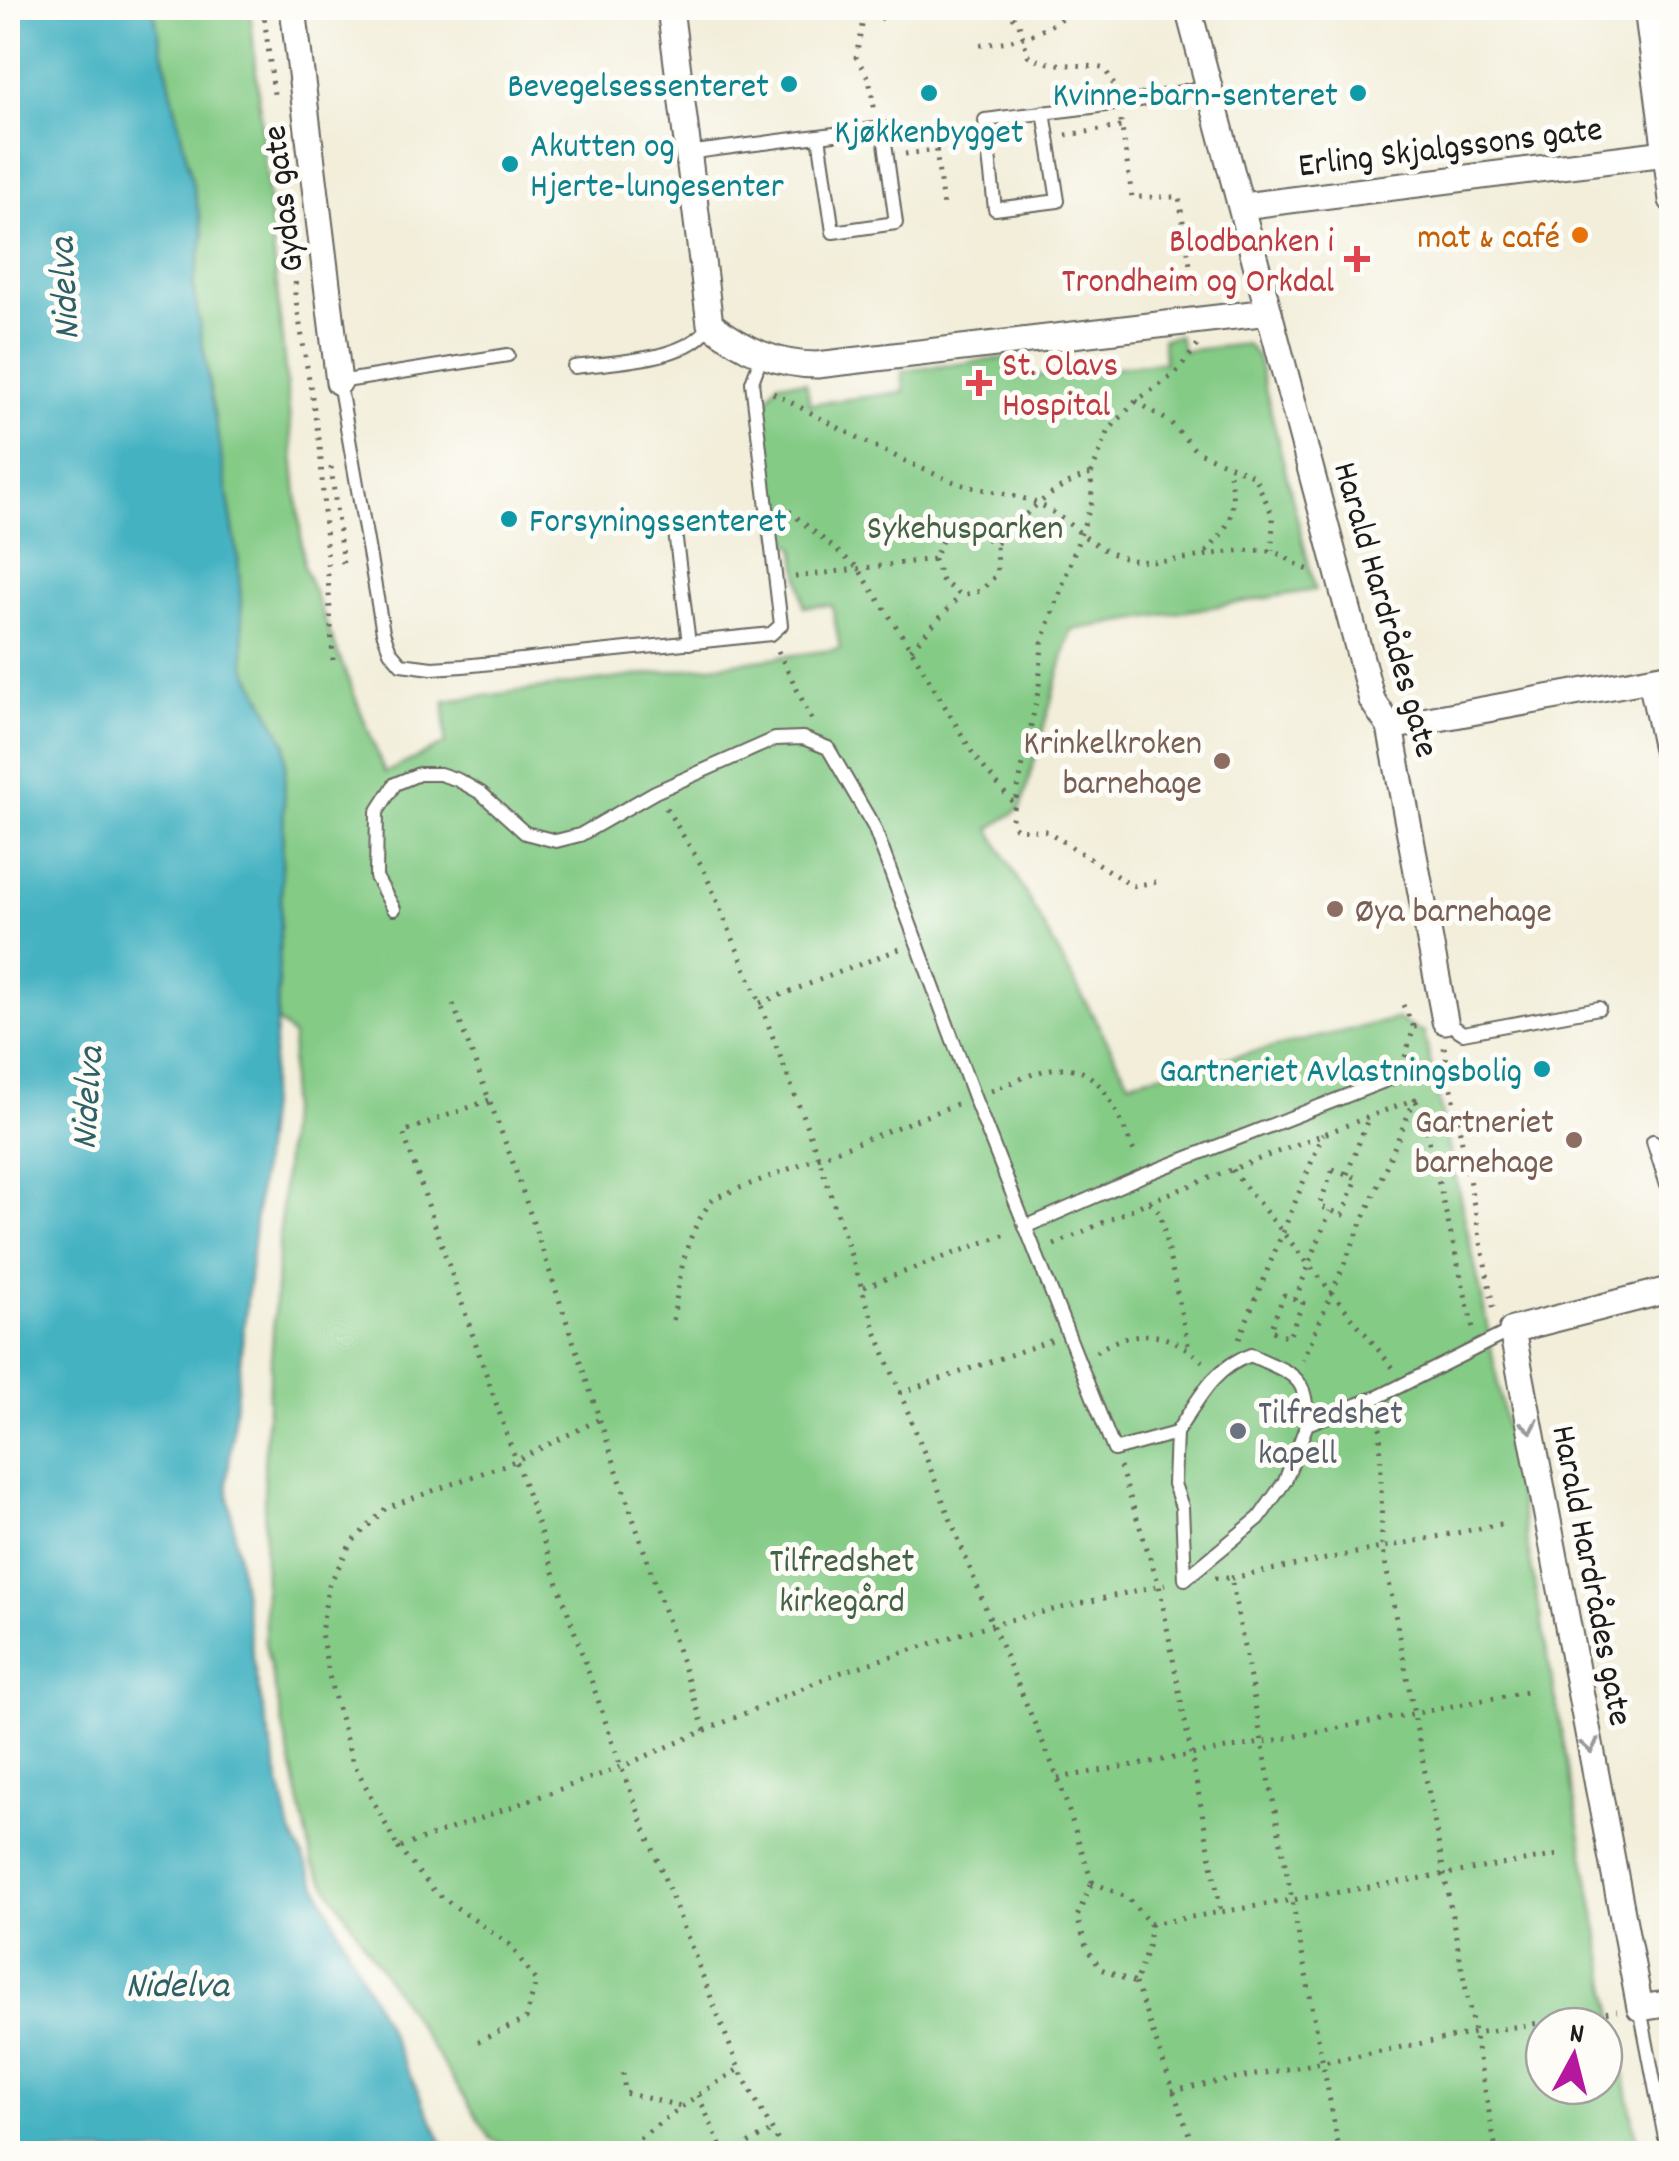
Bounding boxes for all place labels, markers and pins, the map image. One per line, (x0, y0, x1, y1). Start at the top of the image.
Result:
place label: Bevegelsessenteret (507, 64, 769, 114)
marker: Bevegelsessenteret (778, 73, 800, 95)
place label: Kvinne-barn-senteret (1053, 73, 1338, 123)
marker: Kjøkkenbygget (918, 82, 940, 104)
marker: Kvinne-barn-senteret (1347, 82, 1369, 104)
place label: Kjøkkenbygget (834, 110, 1024, 160)
place label: Akutten og Hjerte-lungesenter (530, 124, 784, 214)
marker: Akutten og Hjerte-lungesenter (499, 153, 521, 175)
place label: mat & café (1417, 215, 1560, 265)
place label: Blodbanken i Trondheim og Orkdal (1061, 219, 1334, 309)
marker: mat & café (1569, 224, 1591, 246)
marker: Blodbanken i Trondheim og Orkdal (1344, 246, 1370, 272)
place label: St. Olavs Hospital (1002, 343, 1118, 433)
marker: St. Olavs Hospital (966, 370, 992, 396)
place label: Forsyningssenteret (529, 499, 787, 549)
marker: Forsyningssenteret (498, 508, 520, 530)
place label: Krinkelkroken barnehage (1023, 721, 1202, 811)
marker: Krinkelkroken barnehage (1211, 750, 1233, 772)
place label: Øya barnehage (1355, 889, 1552, 939)
marker: Øya barnehage (1324, 898, 1346, 920)
place label: Gartneriet Avlastningsbolig (1159, 1049, 1522, 1099)
marker: Gartneriet Avlastningsbolig (1531, 1058, 1553, 1080)
place label: Gartneriet barnehage (1415, 1100, 1554, 1190)
marker: Gartneriet barnehage (1563, 1129, 1585, 1151)
place label: Tilfredshet kapell (1258, 1391, 1403, 1481)
marker: Tilfredshet kapell (1227, 1420, 1249, 1442)

